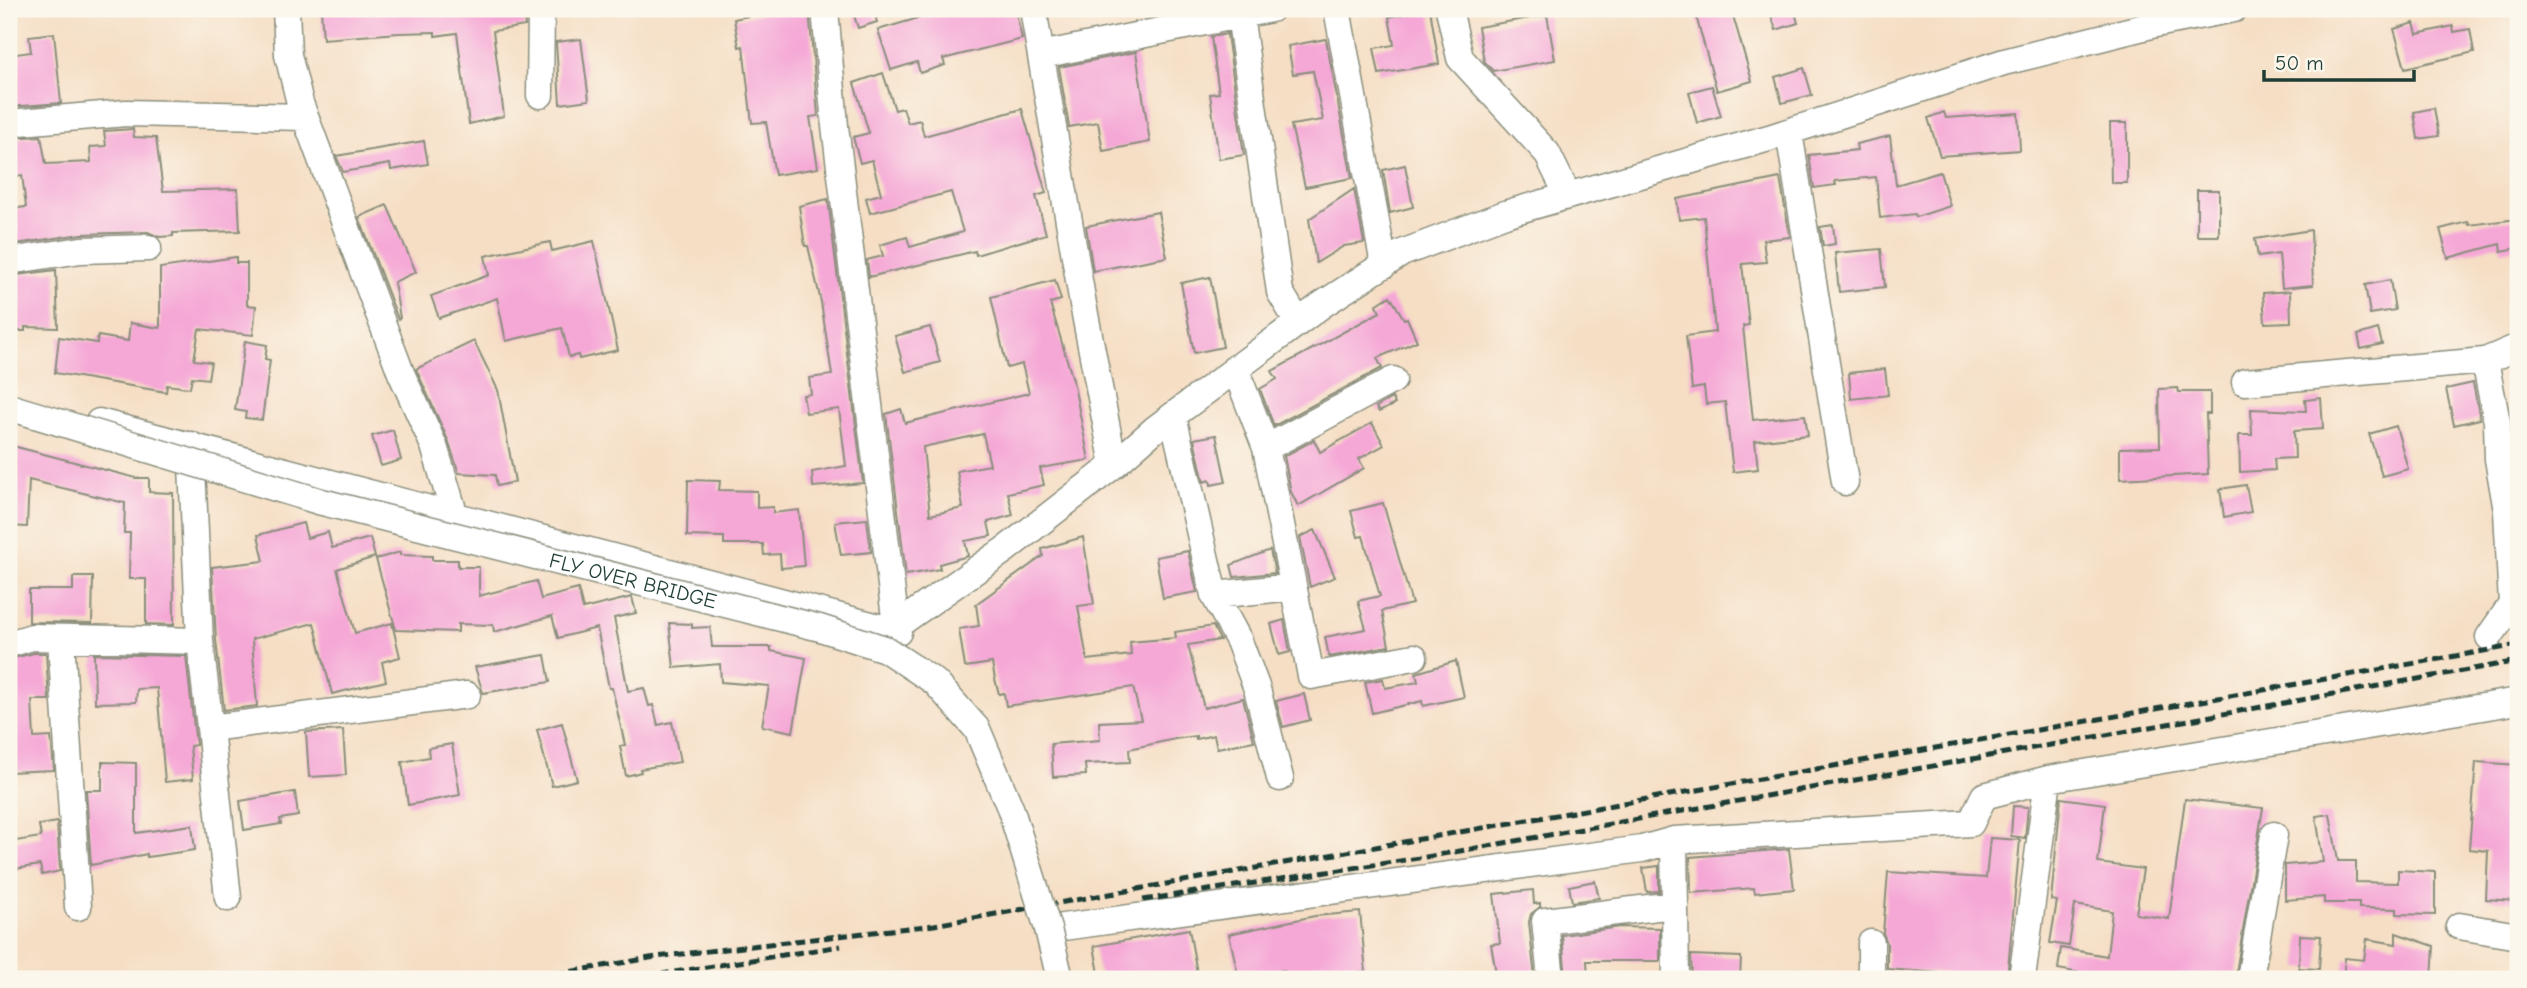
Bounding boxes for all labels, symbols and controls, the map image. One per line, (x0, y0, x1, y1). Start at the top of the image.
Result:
scale bar (2264, 38, 2415, 82)
text: 50 m (2275, 51, 2324, 75)
street label: FLY OVER BRIDGE (547, 548, 719, 613)

